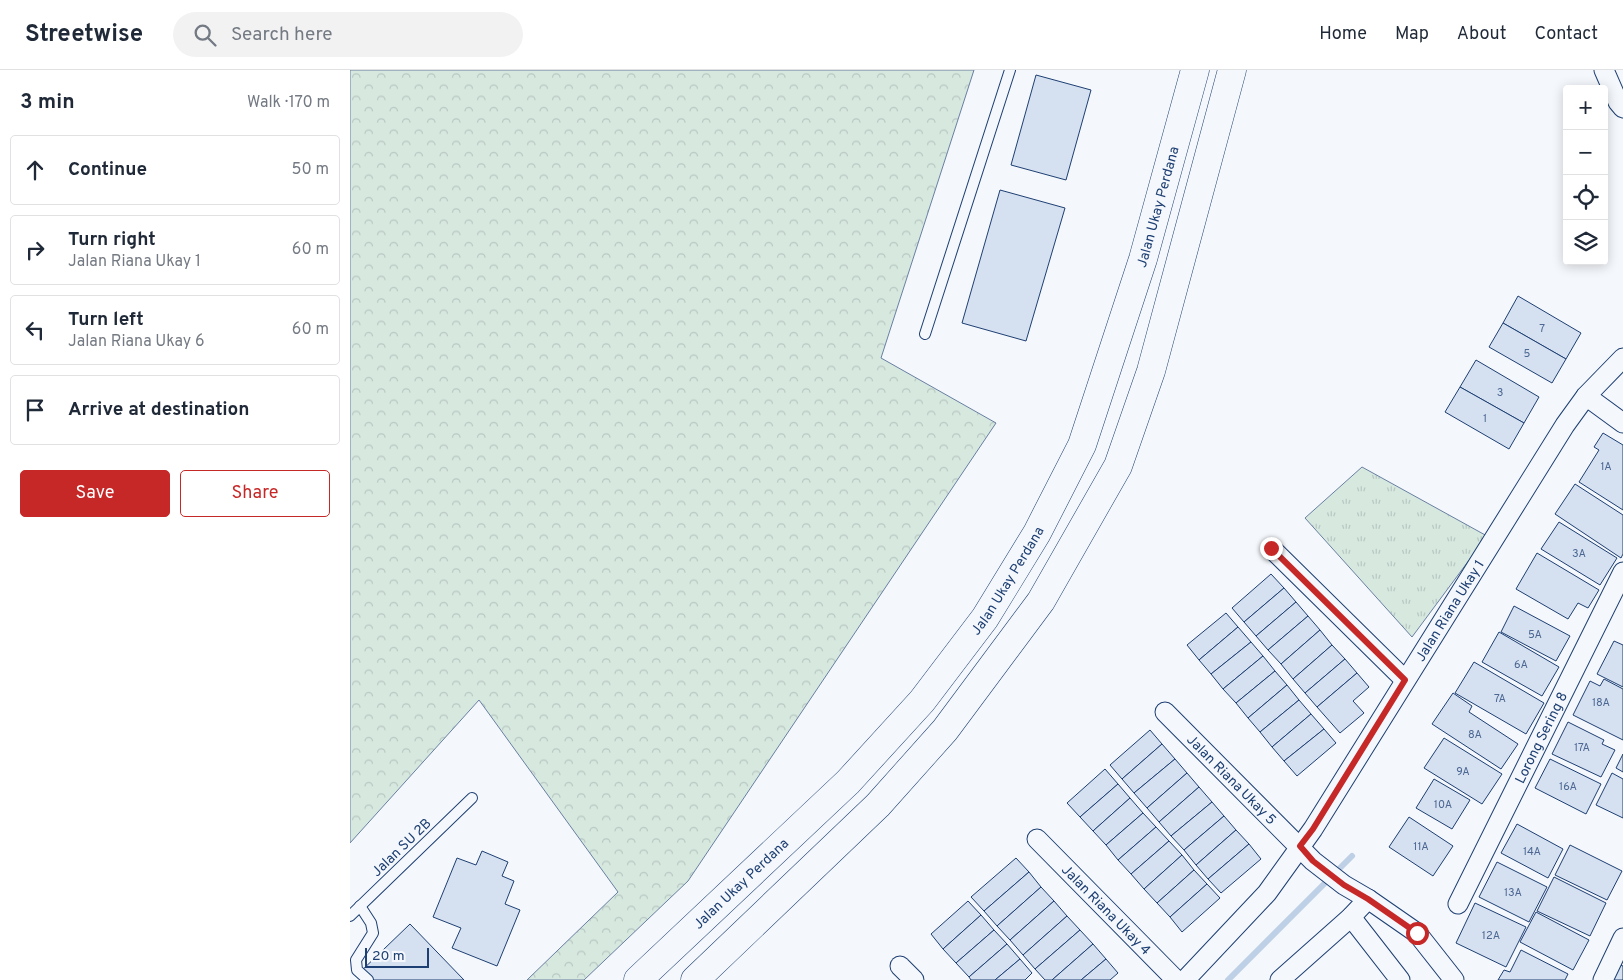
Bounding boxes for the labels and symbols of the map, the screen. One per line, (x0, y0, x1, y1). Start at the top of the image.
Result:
street label: Jalan Ukay Perdana (1134, 145, 1184, 270)
house number: 7 (1539, 322, 1545, 336)
house number: 5 (1524, 347, 1531, 361)
house number: 3 (1497, 386, 1503, 400)
house number: 1 (1483, 412, 1487, 426)
house number: 1A (1600, 460, 1612, 474)
street label: Jalan Ukay Perdana (968, 524, 1049, 639)
route end (1260, 537, 1283, 560)
house number: 3A (1572, 547, 1586, 561)
street label: Jalan Riana Ukay 1 (1413, 557, 1489, 665)
house number: 5A (1528, 628, 1542, 642)
house number: 6A (1514, 658, 1528, 672)
street label: Lorong Sering 8 (1512, 689, 1572, 787)
house number: 7A (1494, 692, 1506, 706)
house number: 18A (1592, 696, 1610, 710)
house number: 8A (1468, 728, 1482, 742)
street label: Jalan Riana Ukay 5 (1183, 732, 1279, 829)
house number: 17A (1574, 741, 1590, 755)
house number: 9A (1456, 765, 1470, 779)
house number: 16A (1559, 780, 1577, 794)
house number: 10A (1434, 798, 1452, 812)
street label: Jalan SU 2B (369, 815, 435, 881)
street label: Jalan Ukay Perdana (690, 835, 793, 933)
house number: 11A (1413, 840, 1429, 854)
house number: 14A (1523, 845, 1541, 859)
street label: Jalan Riana Ukay 4 (1057, 862, 1154, 959)
house number: 13A (1504, 886, 1522, 900)
route start (1406, 922, 1429, 945)
house number: 12A (1482, 929, 1500, 943)
scale bar (365, 945, 429, 968)

